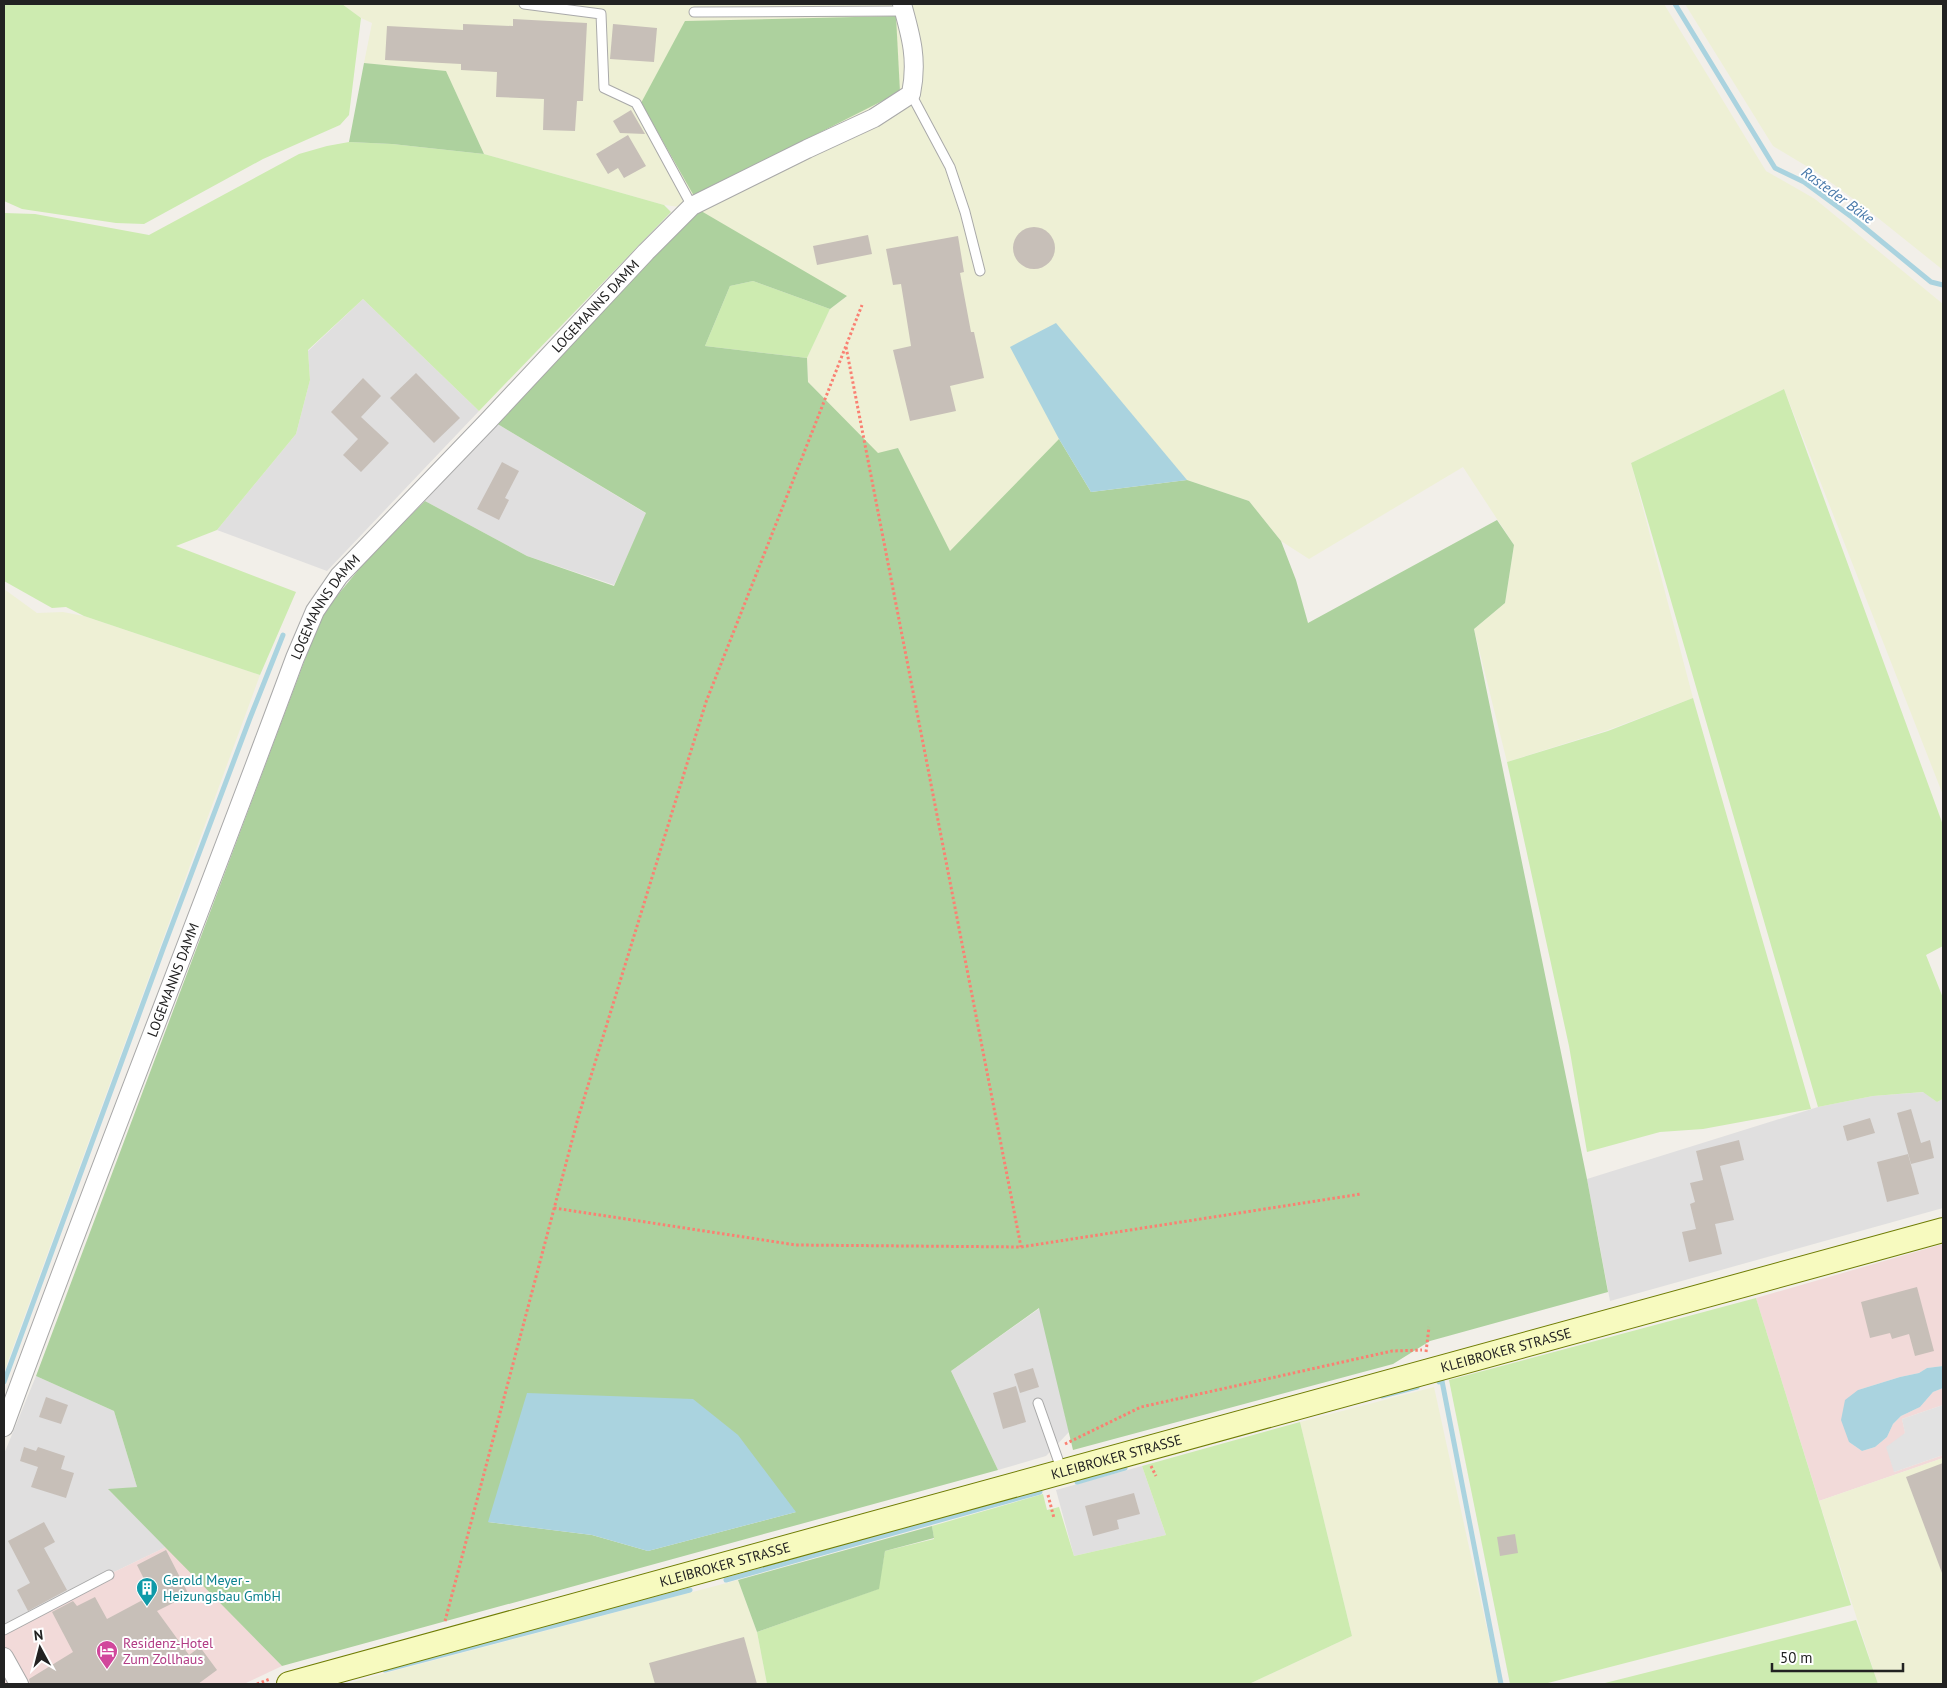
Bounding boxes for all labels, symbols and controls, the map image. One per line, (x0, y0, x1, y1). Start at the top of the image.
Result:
water label: Rasteder Bäke (1798, 162, 1878, 228)
street label: LOGEMANNS DAMM (548, 256, 643, 356)
street label: LOGEMANNS DAMM (287, 551, 364, 662)
street label: LOGEMANNS DAMM (143, 920, 203, 1039)
street label: KLEIBROKER STRASSE (1439, 1323, 1573, 1376)
street label: KLEIBROKER STRASSE (1049, 1430, 1184, 1483)
street label: KLEIBROKER STRASSE (657, 1538, 792, 1591)
place label: Gerold Meyer - Heizungsbau GmbH (163, 1571, 281, 1605)
building icon: Gerold Meyer - Heizungsbau GmbH (135, 1576, 159, 1607)
north arrow (15, 1623, 65, 1673)
text: N (33, 1626, 44, 1645)
place label: Residenz-Hotel Zum Zollhaus (123, 1634, 213, 1668)
hotel icon: Residenz-Hotel Zum Zollhaus (95, 1639, 119, 1670)
scale bar (1772, 1640, 1903, 1672)
text: 50 m (1780, 1648, 1813, 1667)

